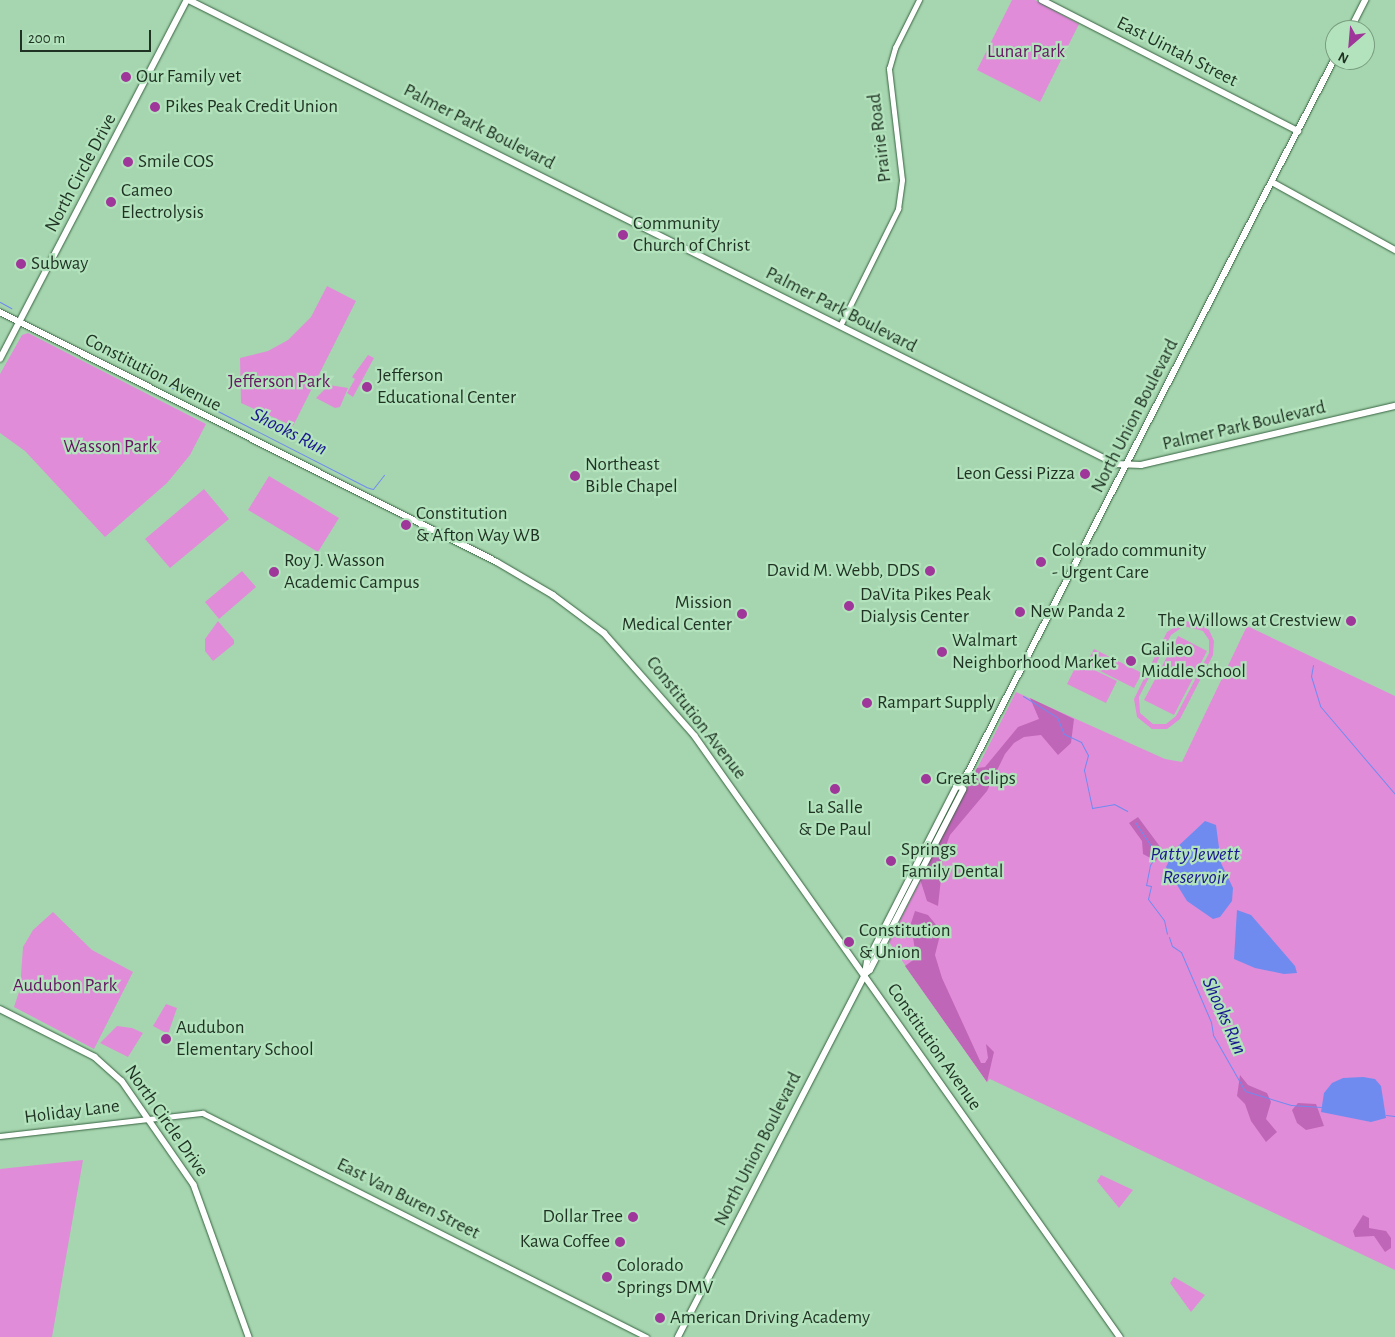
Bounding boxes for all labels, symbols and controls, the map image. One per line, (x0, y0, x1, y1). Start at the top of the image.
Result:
street label: East Uintah Street (1113, 12, 1241, 92)
scale bar (22, 20, 154, 52)
north arrow (1325, 20, 1375, 70)
text: 200 m (28, 31, 65, 46)
park label: Lunar Park (987, 41, 1065, 63)
text: N (1336, 49, 1351, 66)
place label: Our Family vet (136, 66, 241, 88)
marker: Our Family vet (120, 71, 132, 83)
street label: Palmer Park Boulevard (400, 79, 558, 175)
street label: Prairie Road (863, 92, 897, 184)
place label: Pikes Peak Credit Union (165, 96, 338, 118)
marker: Pikes Peak Credit Union (149, 101, 161, 113)
street label: North Circle Drive (40, 110, 122, 236)
place label: Smile COS (138, 151, 214, 173)
marker: Smile COS (122, 156, 134, 168)
place label: Cameo Electrolysis (121, 180, 204, 224)
marker: Cameo Electrolysis (105, 196, 117, 208)
place label: Community Church of Christ (633, 213, 750, 257)
marker: Community Church of Christ (617, 229, 629, 241)
place label: Subway (31, 253, 88, 275)
marker: Subway (15, 258, 27, 270)
street label: Palmer Park Boulevard (762, 262, 920, 358)
street label: Constitution Avenue (81, 329, 225, 417)
street label: North Union Boulevard (1086, 335, 1184, 497)
place label: Jefferson Educational Center (377, 365, 516, 409)
park label: Jefferson Park (228, 371, 330, 393)
marker: Jefferson Educational Center (361, 381, 373, 393)
street label: Palmer Park Boulevard (1160, 396, 1328, 456)
water label: Shooks Run (247, 403, 331, 461)
park label: Wasson Park (63, 436, 157, 458)
place label: Northeast Bible Chapel (585, 454, 678, 498)
place label: Leon Gessi Pizza (956, 463, 1075, 485)
marker: Leon Gessi Pizza (1079, 468, 1091, 480)
marker: Northeast Bible Chapel (569, 470, 581, 482)
place label: Constitution & Afton Way WB (416, 503, 540, 547)
marker: Constitution & Afton Way WB (400, 519, 412, 531)
place label: Colorado community - Urgent Care (1052, 540, 1206, 584)
place label: Roy J. Wasson Academic Campus (284, 550, 419, 594)
marker: Colorado community - Urgent Care (1034, 555, 1048, 569)
place label: David M. Webb, DDS (767, 560, 920, 582)
marker: David M. Webb, DDS (924, 565, 936, 577)
marker: Roy J. Wasson Academic Campus (268, 566, 280, 578)
place label: DaVita Pikes Peak Dialysis Center (860, 584, 991, 628)
place label: Mission Medical Center (622, 592, 732, 636)
marker: DaVita Pikes Peak Dialysis Center (842, 599, 856, 613)
place label: New Panda 2 (1030, 601, 1125, 623)
marker: New Panda 2 (1014, 606, 1026, 618)
marker: Mission Medical Center (736, 608, 748, 620)
place label: The Willows at Crestview (1157, 610, 1341, 632)
marker: The Willows at Crestview (1345, 615, 1357, 627)
place label: Walmart Neighborhood Market (952, 630, 1116, 674)
place label: Galileo Middle School (1141, 639, 1246, 683)
marker: Walmart Neighborhood Market (936, 646, 948, 658)
street label: Constitution Avenue (641, 652, 751, 784)
marker: Galileo Middle School (1125, 655, 1137, 667)
place label: Rampart Supply (877, 692, 995, 714)
marker: Rampart Supply (861, 697, 873, 709)
place label: Great Clips (936, 768, 1016, 790)
marker: Great Clips (920, 773, 932, 785)
marker: La Salle & De Paul (829, 783, 841, 795)
place label: La Salle & De Paul (798, 797, 872, 841)
place label: Springs Family Dental (901, 839, 1003, 883)
water label: Patty Jewett Reservoir (1150, 842, 1240, 889)
marker: Springs Family Dental (885, 855, 897, 867)
place label: Constitution & Union (859, 920, 950, 964)
marker: Constitution & Union (843, 936, 855, 948)
water label: Shooks Run (1196, 974, 1252, 1058)
park label: Audubon Park (13, 975, 117, 997)
street label: Constitution Avenue (882, 979, 986, 1115)
place label: Audubon Elementary School (176, 1017, 314, 1061)
marker: Audubon Elementary School (160, 1033, 172, 1045)
street label: North Circle Drive (119, 1061, 213, 1181)
street label: North Union Boulevard (709, 1068, 807, 1230)
street label: Holiday Lane (23, 1095, 121, 1129)
street label: East Van Buren Street (333, 1153, 483, 1245)
place label: Dollar Tree (542, 1206, 623, 1228)
marker: Dollar Tree (627, 1211, 639, 1223)
place label: Kawa Coffee (520, 1231, 610, 1253)
marker: Kawa Coffee (614, 1236, 626, 1248)
place label: Colorado Springs DMV (617, 1255, 713, 1299)
marker: Colorado Springs DMV (601, 1271, 613, 1283)
place label: American Driving Academy (670, 1307, 870, 1329)
marker: American Driving Academy (654, 1312, 666, 1324)

